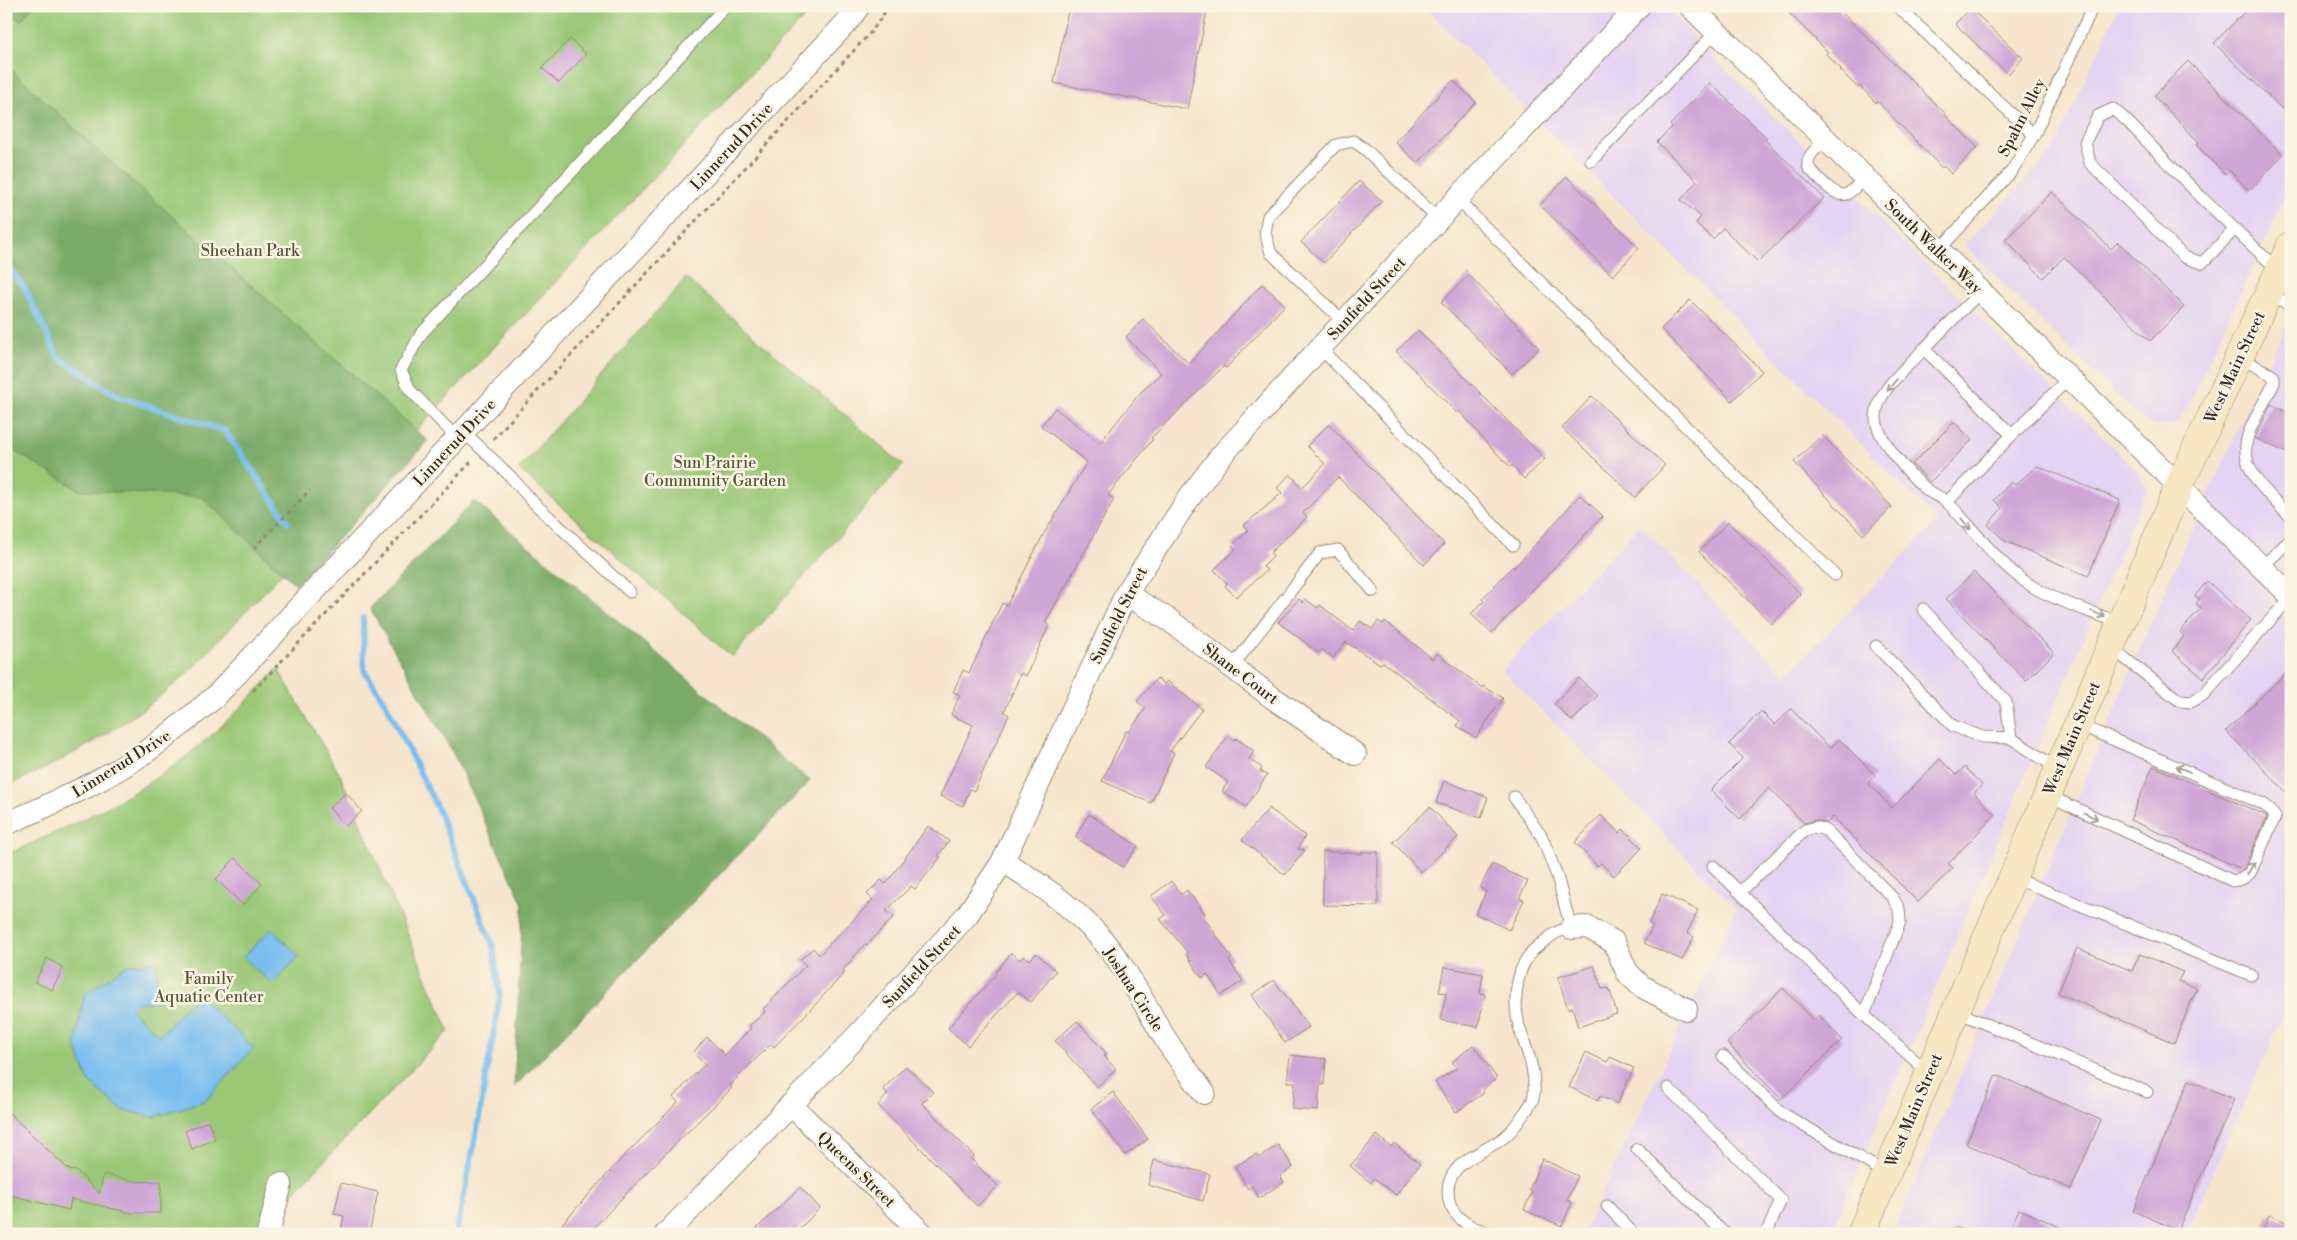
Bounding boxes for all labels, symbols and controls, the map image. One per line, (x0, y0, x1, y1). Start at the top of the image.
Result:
street label: Spahn Alley (1994, 75, 2050, 160)
street label: Linnerud Drive (686, 99, 777, 195)
street label: South Walker Way (1880, 195, 1986, 299)
park label: Sheehan Park (201, 241, 301, 261)
street label: Sunfield Street (1323, 253, 1411, 344)
street label: West Main Street (2200, 308, 2270, 428)
one-way arrow (1886, 378, 1897, 391)
street label: Linnerud Drive (409, 395, 500, 491)
park label: Sun Prairie Community Garden (644, 453, 786, 491)
one-way arrow (1960, 517, 1971, 530)
street label: Sunfield Street (1086, 563, 1152, 667)
one-way arrow (2090, 610, 2105, 619)
street label: Shane Court (1198, 639, 1283, 709)
street label: West Main Street (2039, 678, 2105, 799)
street label: Linnerud Drive (68, 726, 175, 802)
one-way arrow (2176, 764, 2191, 774)
one-way arrow (2083, 811, 2098, 821)
one-way arrow (2247, 862, 2257, 876)
street label: Sunfield Street (878, 921, 966, 1012)
street label: Joshua Circle (1098, 943, 1168, 1036)
park label: Family Aquatic Center (153, 969, 264, 1007)
street label: West Main Street (1881, 1050, 1947, 1171)
street label: Queens Street (813, 1127, 900, 1212)

